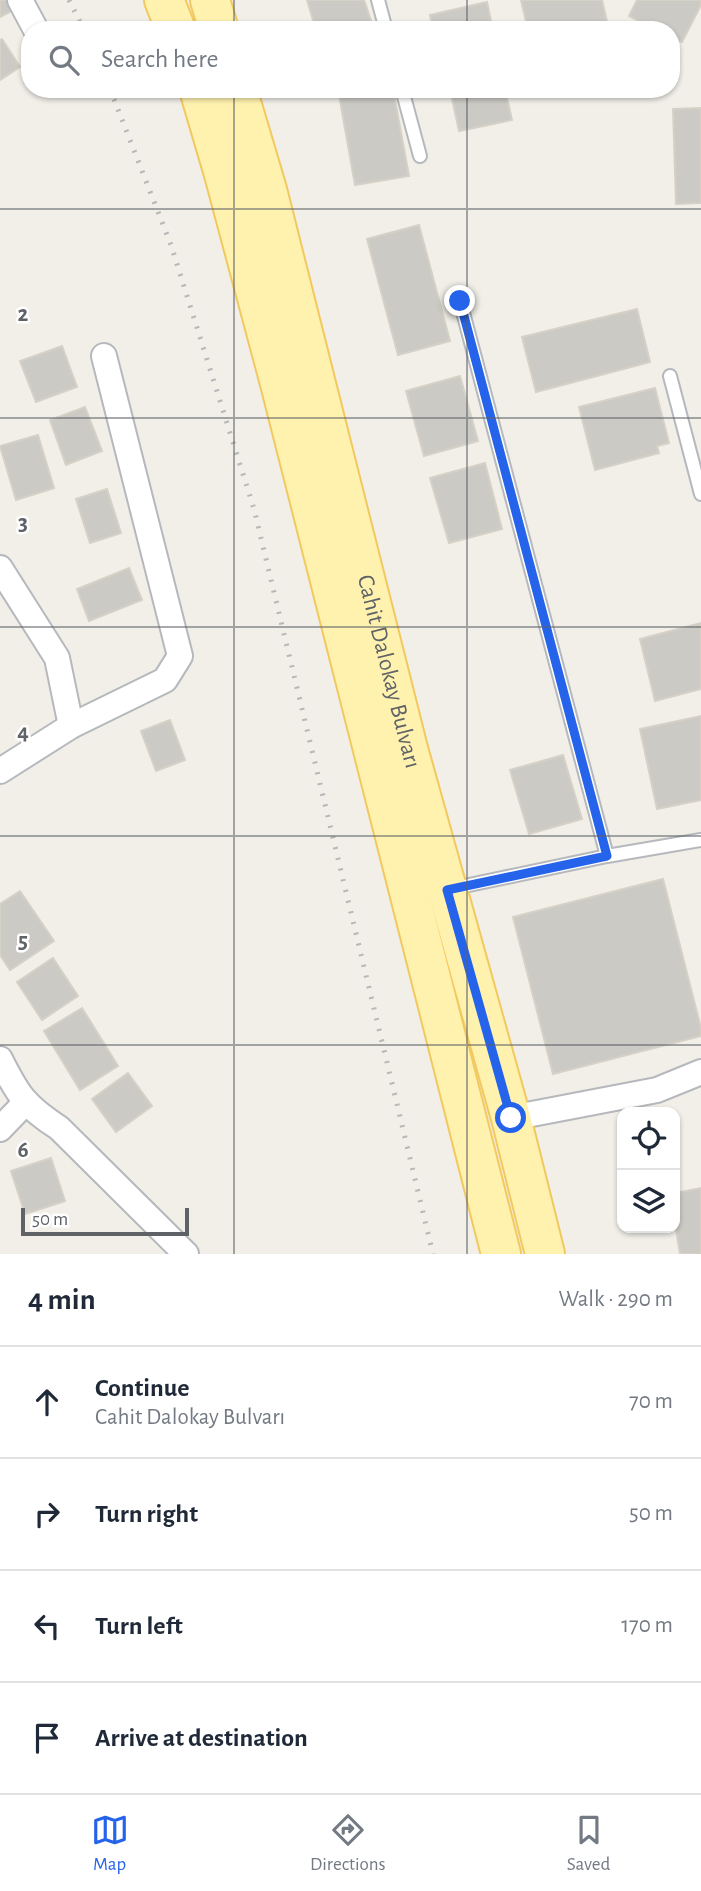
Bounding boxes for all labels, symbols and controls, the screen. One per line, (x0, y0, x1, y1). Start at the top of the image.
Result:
search box (21, 21, 680, 98)
icon: search (45, 41, 83, 79)
text: Search here (101, 46, 219, 72)
route end (444, 285, 475, 316)
text: 2 (18, 303, 29, 326)
text: 3 (18, 512, 28, 535)
street label: Cahit Dalokay Bulvarı (353, 572, 425, 771)
text: 4 (17, 721, 29, 744)
text: 5 (18, 930, 28, 953)
route start (495, 1102, 526, 1133)
map controls (617, 1107, 680, 1233)
button: locate (617, 1107, 680, 1170)
text: 6 (17, 1139, 29, 1162)
button: layers (617, 1170, 680, 1233)
scale bar (21, 1205, 189, 1237)
text: 50 m (32, 1210, 68, 1229)
text: 4 min (28, 1285, 96, 1315)
text: Walk · 290 m (558, 1288, 673, 1311)
text: Continue (95, 1375, 190, 1401)
icon: ahead (28, 1383, 66, 1421)
text: 70 m (629, 1390, 673, 1413)
text: Cahit Dalokay Bulvarı (95, 1406, 285, 1429)
icon: right (28, 1495, 66, 1533)
text: Turn right (95, 1501, 198, 1527)
text: 50 m (629, 1502, 673, 1525)
icon: left (28, 1607, 66, 1645)
text: Turn left (95, 1613, 183, 1639)
text: 170 m (621, 1614, 673, 1637)
icon: arrive (28, 1719, 66, 1757)
text: Arrive at destination (95, 1725, 308, 1751)
tab: Map (91, 1811, 129, 1876)
tab: Directions (310, 1811, 386, 1876)
tab: Saved (567, 1811, 610, 1876)

